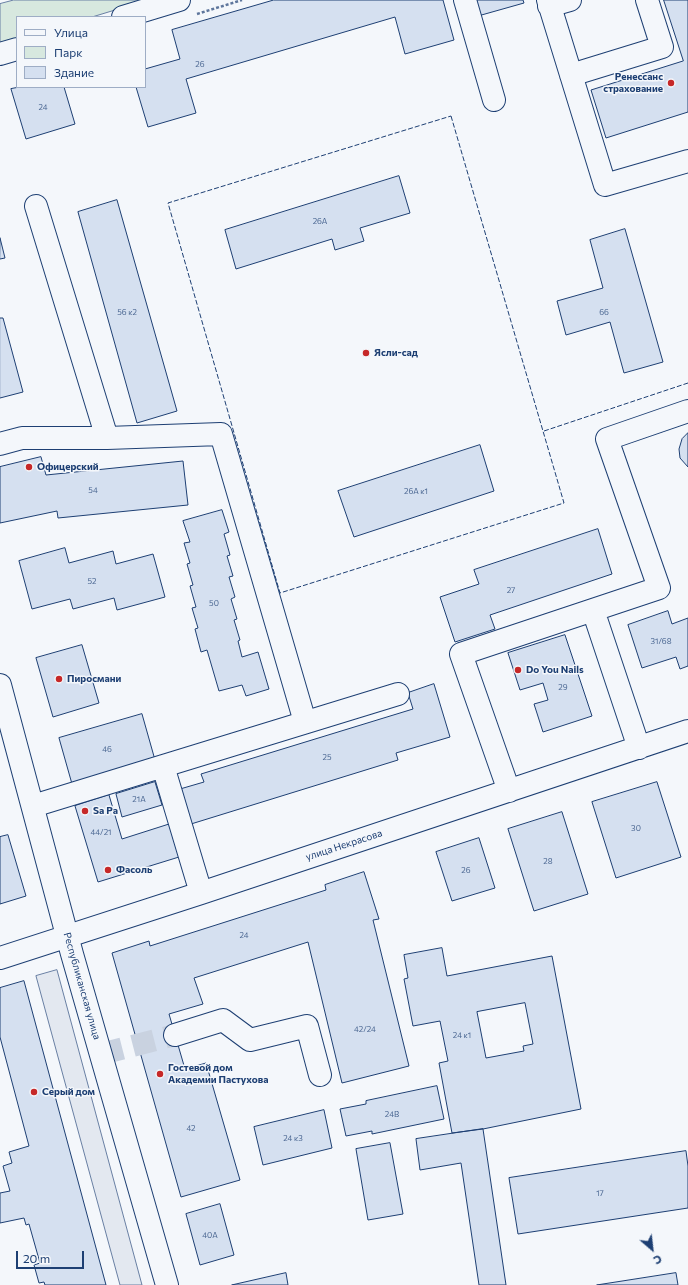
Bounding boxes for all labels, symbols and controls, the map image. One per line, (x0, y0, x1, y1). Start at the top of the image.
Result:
legend (16, 16, 146, 88)
text: Улица (54, 25, 88, 39)
text: Парк (54, 45, 83, 59)
house number: 26 (195, 59, 205, 69)
text: Здание (54, 65, 94, 79)
place label: Ренессанс страхование (603, 71, 663, 94)
marker: Ренессанс страхование (666, 78, 676, 88)
house number: 24 (38, 102, 48, 112)
house number: 26А (313, 216, 327, 226)
house number: 56 к2 (117, 307, 137, 317)
house number: 66 (599, 307, 609, 317)
place label: Ясли-сад (374, 347, 418, 359)
marker: Ясли-сад (361, 348, 371, 358)
place label: Офицерский (37, 461, 99, 473)
marker: Офицерский (24, 462, 34, 472)
house number: 54 (88, 485, 98, 495)
house number: 26А к1 (404, 486, 428, 496)
house number: 52 (87, 576, 97, 586)
house number: 27 (507, 585, 515, 595)
house number: 50 (209, 598, 219, 608)
house number: 31/68 (650, 636, 672, 646)
place label: Do You Nails (526, 664, 584, 676)
marker: Do You Nails (513, 665, 523, 675)
place label: Пиросмани (67, 673, 121, 685)
marker: Пиросмани (54, 674, 64, 684)
house number: 29 (558, 682, 568, 692)
house number: 46 (102, 744, 112, 754)
house number: 25 (322, 752, 332, 762)
house number: 21А (132, 794, 146, 804)
place label: Sa Pa (93, 805, 118, 817)
marker: Sa Pa (80, 806, 90, 816)
house number: 30 (631, 823, 641, 833)
house number: 44/21 (90, 827, 112, 837)
street label: улица Некрасова (304, 827, 384, 863)
house number: 28 (543, 856, 553, 866)
place label: Фасоль (116, 864, 152, 876)
marker: Фасоль (103, 865, 113, 875)
house number: 26 (461, 865, 471, 875)
house number: 24 (239, 930, 249, 940)
street label: Республиканская улица (61, 931, 103, 1041)
house number: 42/24 (354, 1024, 376, 1034)
house number: 24 к1 (453, 1030, 471, 1040)
place label: Гостевой дом Академии Пастухова (168, 1062, 268, 1086)
marker: Гостевой дом Академии Пастухова (155, 1069, 165, 1079)
place label: Серый дом (42, 1086, 95, 1098)
marker: Серый дом (29, 1087, 39, 1097)
house number: 24В (385, 1109, 399, 1119)
house number: 42 (186, 1123, 196, 1133)
house number: 24 к3 (283, 1133, 303, 1143)
house number: 17 (596, 1188, 604, 1198)
north arrow (632, 1229, 672, 1269)
house number: 40А (202, 1230, 218, 1240)
scale bar (18, 1243, 86, 1269)
text: 20 m (23, 1251, 50, 1265)
text: С (651, 1253, 664, 1268)

